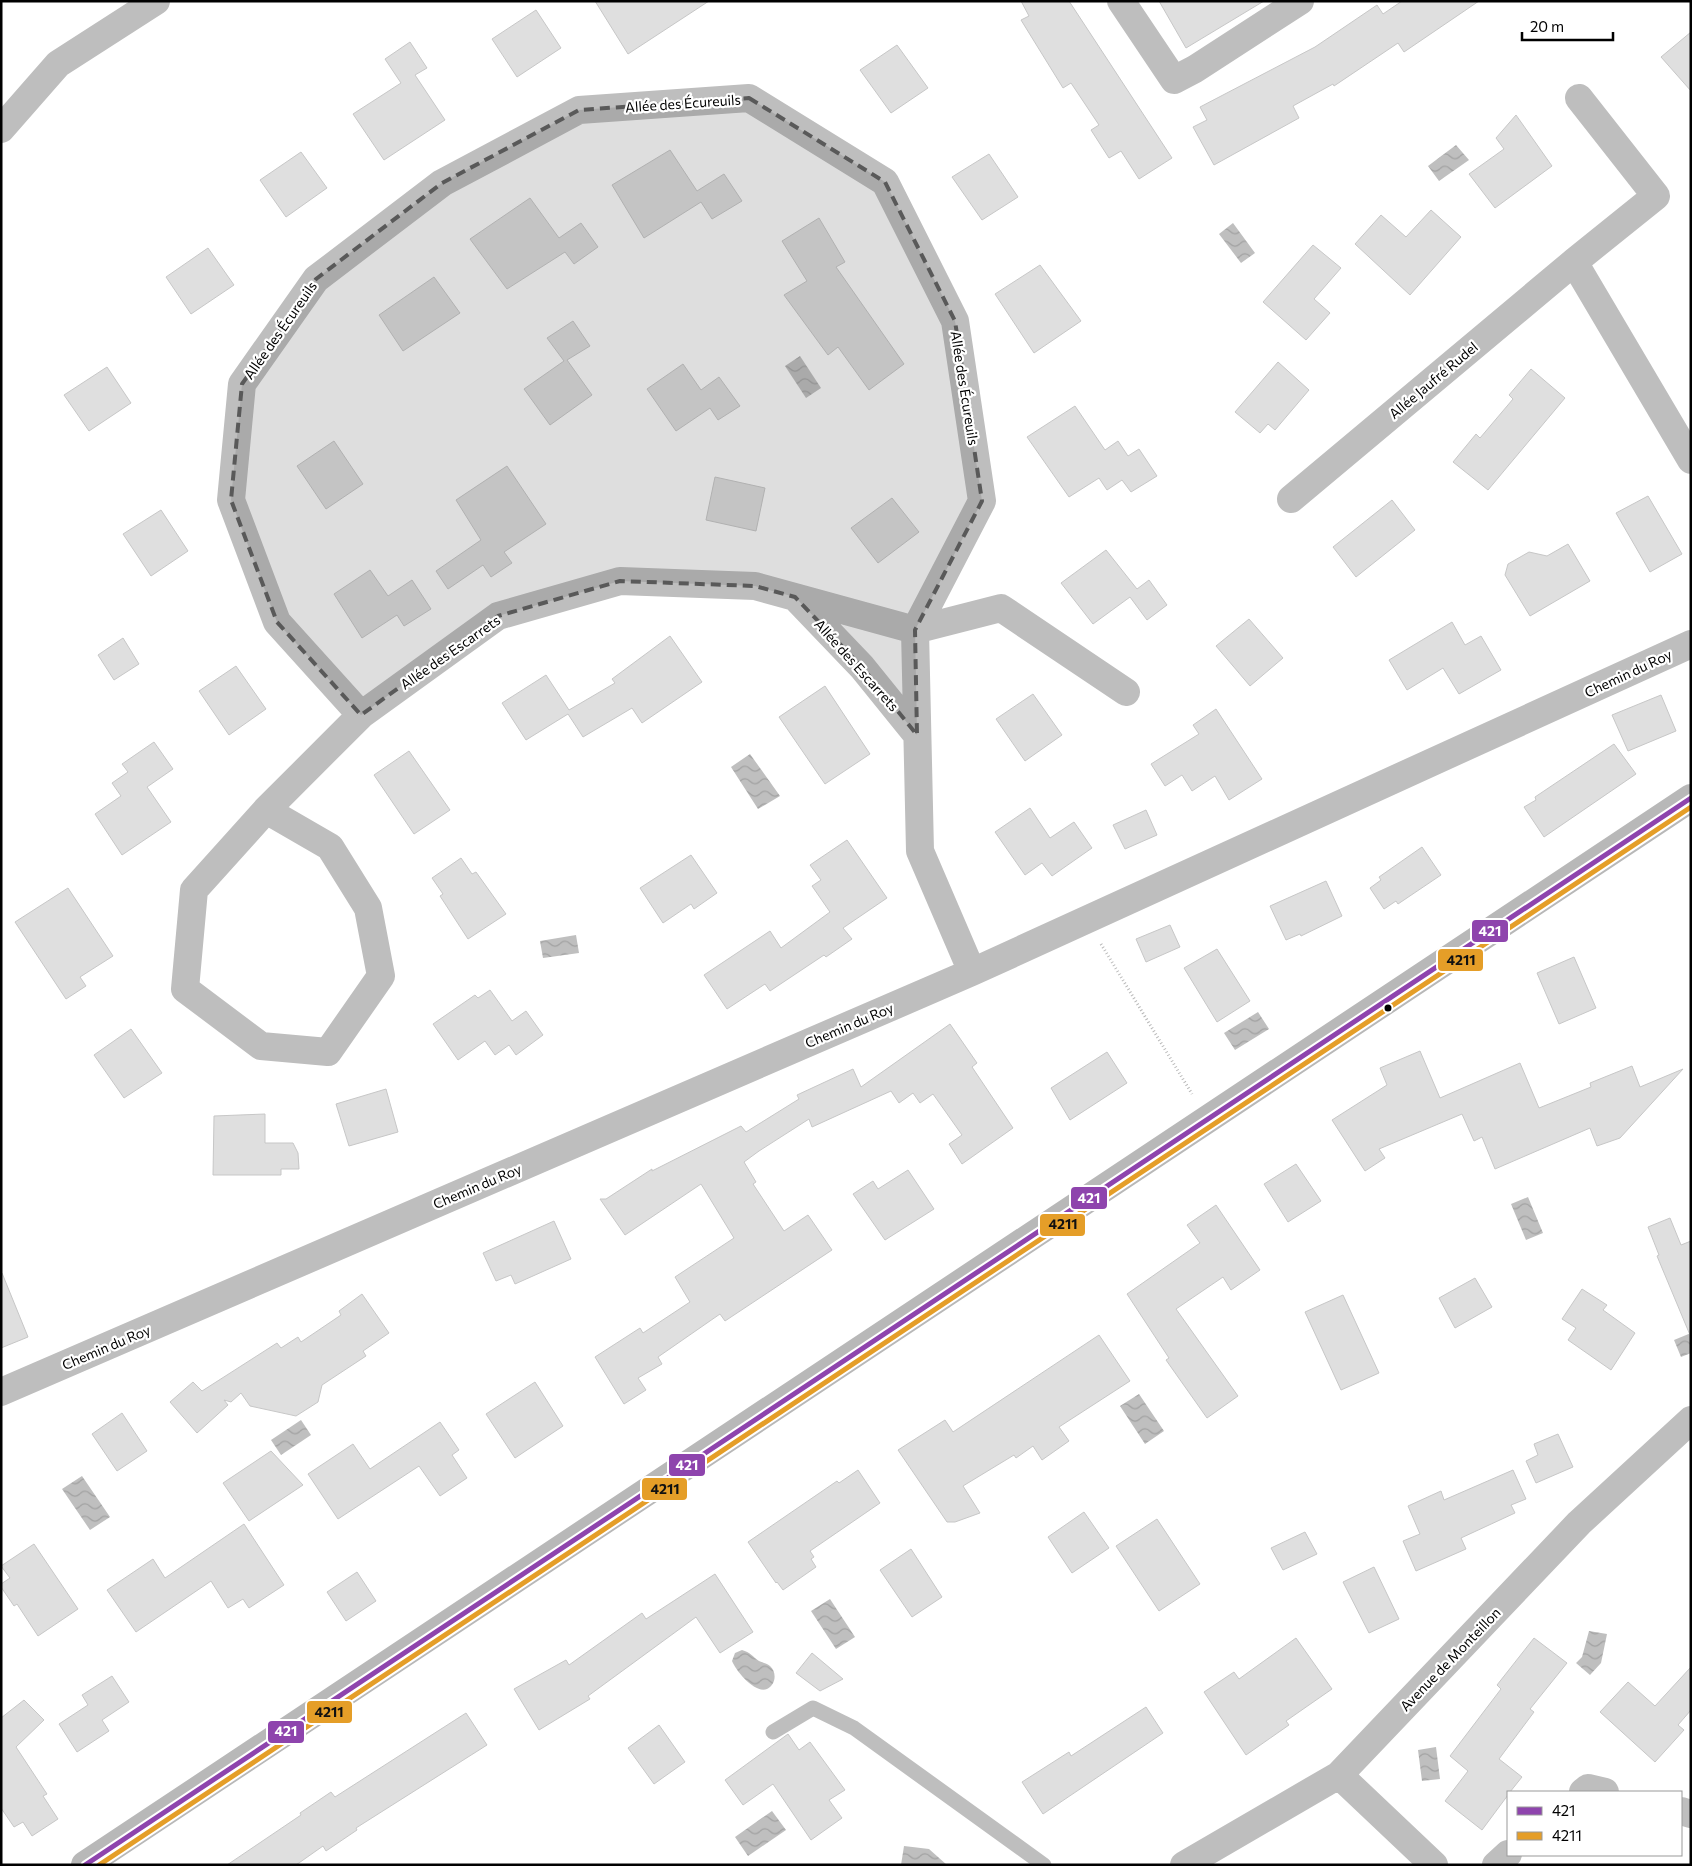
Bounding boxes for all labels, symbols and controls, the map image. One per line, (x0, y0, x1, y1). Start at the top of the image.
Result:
scale bar (1522, 10, 1613, 42)
text: 20 m (1530, 17, 1564, 35)
street label: Allée des Écureuils (625, 90, 741, 116)
street label: Allée des Écureuils (240, 278, 320, 382)
street label: Allée des Écureuils (948, 329, 982, 447)
street label: Allée Jaufré Rudel (1385, 338, 1481, 422)
street label: Allée des Escarrets (397, 611, 503, 693)
street label: Allée des Escarrets (811, 615, 903, 715)
street label: Chemin du Roy (1582, 645, 1674, 701)
line badge: 421 (1471, 919, 1509, 943)
text: 421 (1479, 922, 1501, 939)
line badge: 4211 (1437, 948, 1484, 972)
text: 4211 (1446, 951, 1476, 968)
street label: Chemin du Roy (802, 999, 896, 1051)
unlabelled marker (1383, 1003, 1393, 1013)
street label: Chemin du Roy (430, 1160, 524, 1212)
line badge: 421 (1070, 1186, 1108, 1210)
text: 421 (1078, 1189, 1100, 1206)
line badge: 4211 (1039, 1213, 1086, 1237)
text: 4211 (1048, 1215, 1078, 1232)
street label: Chemin du Roy (59, 1321, 153, 1373)
line badge: 421 (668, 1453, 706, 1477)
text: 421 (676, 1456, 698, 1473)
line badge: 4211 (641, 1477, 688, 1501)
text: 4211 (650, 1480, 680, 1497)
street label: Avenue de Monteillon (1396, 1604, 1504, 1714)
line badge: 4211 (306, 1700, 353, 1724)
text: 4211 (314, 1703, 344, 1720)
line badge: 421 (267, 1720, 305, 1744)
text: 421 (275, 1722, 297, 1739)
legend (1507, 1791, 1682, 1856)
text: 421 (1552, 1801, 1576, 1819)
text: 4211 (1552, 1826, 1582, 1844)

